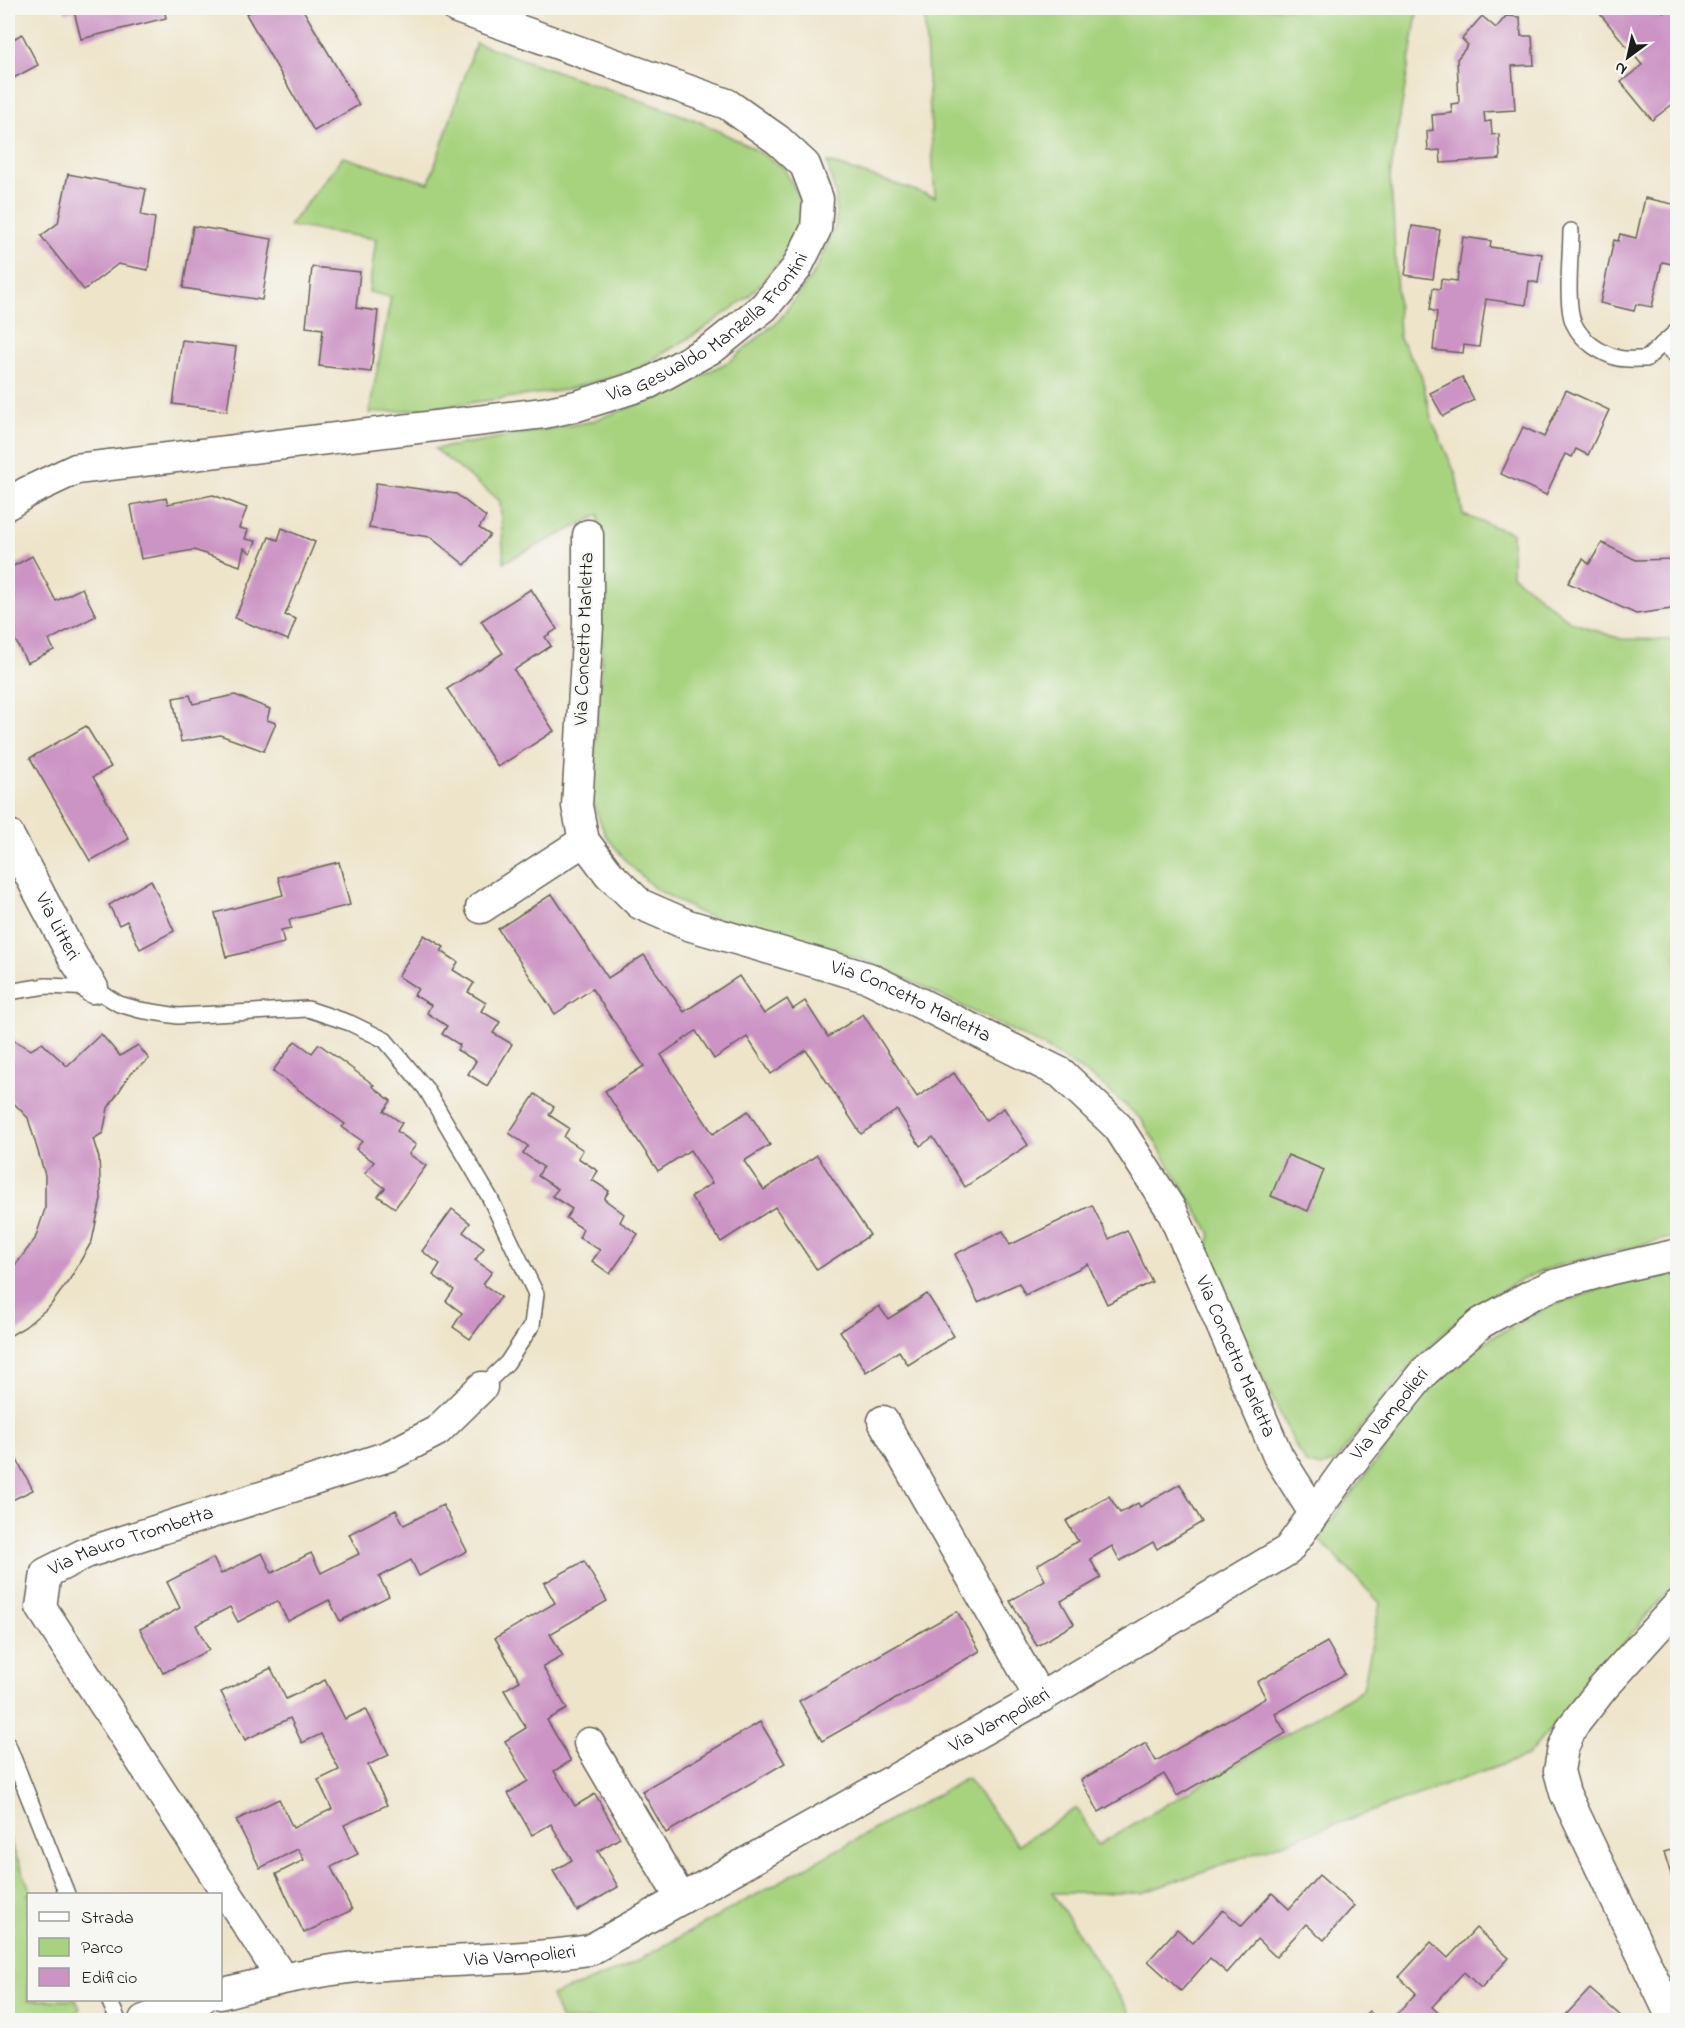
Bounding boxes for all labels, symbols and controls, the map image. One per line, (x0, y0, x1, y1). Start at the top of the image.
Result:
north arrow (1598, 27, 1658, 87)
text: N (1610, 55, 1632, 81)
street label: Via Gesualdo Manzella Frontini (602, 247, 816, 410)
street label: Via Concetto Marletta (567, 552, 603, 727)
street label: Via Litteri (27, 887, 87, 967)
street label: Via Concetto Marletta (826, 953, 996, 1051)
street label: Via Concetto Marletta (1187, 1270, 1283, 1442)
street label: Via Vampolieri (1343, 1360, 1435, 1468)
street label: Via Mauro Trombetta (43, 1499, 217, 1584)
street label: Via Vampolieri (943, 1681, 1056, 1761)
legend (27, 1893, 222, 2001)
text: Strada (81, 1906, 134, 1932)
text: Parco (81, 1936, 123, 1962)
street label: Via Vampolieri (462, 1937, 577, 1975)
text: Edificio (81, 1966, 137, 1992)

